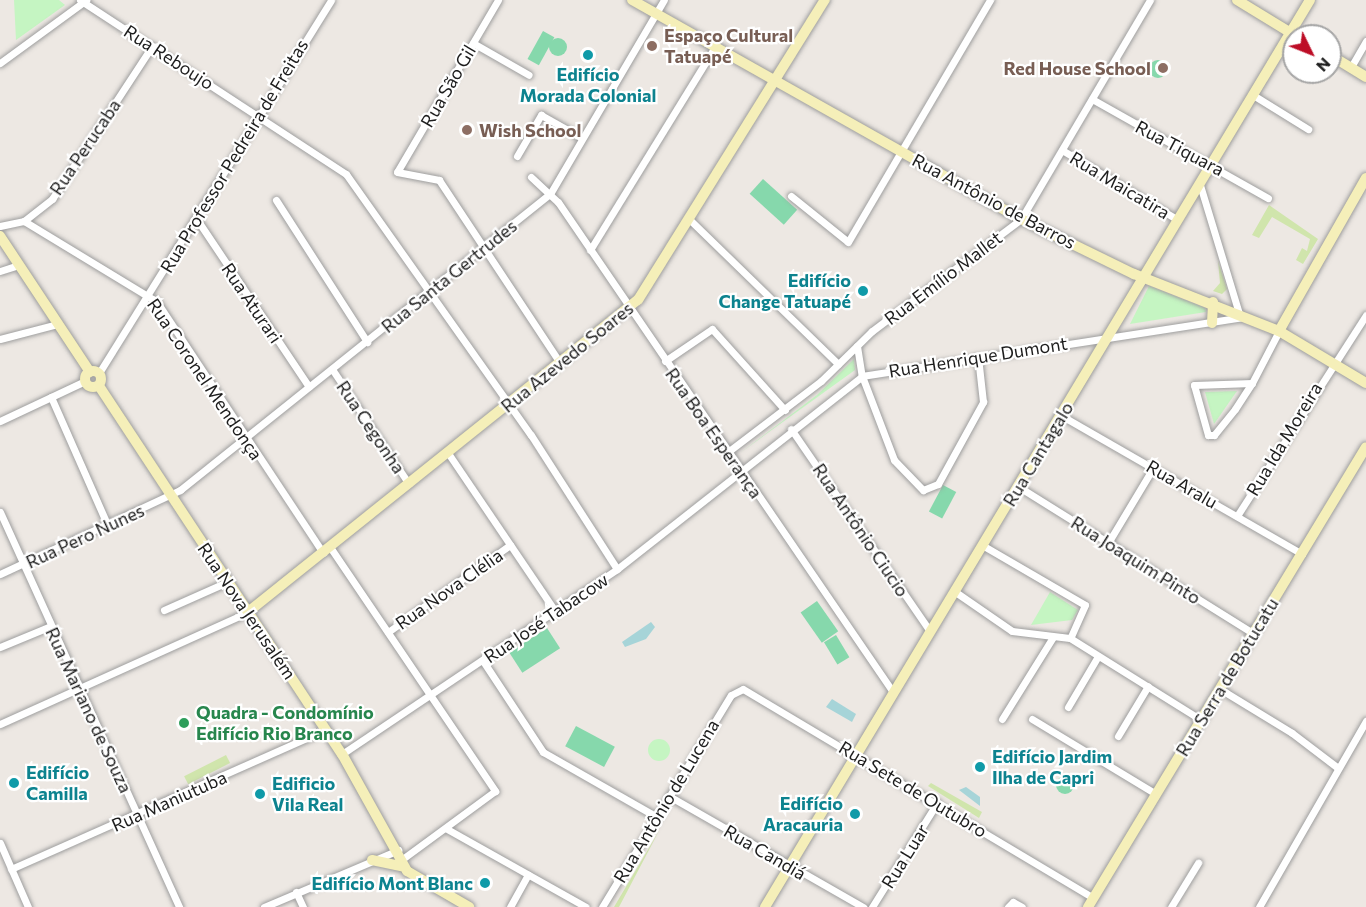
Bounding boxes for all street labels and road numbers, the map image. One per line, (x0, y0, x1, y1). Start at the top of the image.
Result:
street label: Rua Reboujo (120, 20, 218, 94)
street label: Rua Professor Pedreira de Freitas (156, 35, 312, 277)
street label: Rua São Gil (416, 41, 480, 131)
street label: Rua Perucaba (45, 95, 125, 199)
street label: Rua Tiquara (1132, 116, 1228, 180)
street label: Rua Maicatira (1066, 147, 1174, 223)
street label: Rua Antônio de Barros (909, 149, 1079, 253)
street label: Rua Santa Gertrudes (377, 215, 521, 337)
street label: Rua Emílio Mallet (880, 227, 1006, 329)
street label: Rua Aturari (217, 259, 287, 347)
street label: Rua Coronel Mendonça (143, 294, 267, 464)
street label: Rua Azevedo Soares (497, 297, 637, 417)
street label: Rua Henrique Dumont (887, 332, 1069, 382)
street label: Rua Boa Esperança (661, 364, 767, 502)
street label: Rua Cegonha (332, 377, 410, 477)
street label: Rua Ida Moreira (1242, 378, 1326, 500)
street label: Rua Cantagalo (998, 398, 1078, 510)
street label: Rua Aralu (1143, 455, 1221, 513)
street label: Rua Antônio Ciucio (808, 459, 914, 601)
street label: Rua Pero Nunes (22, 499, 148, 573)
street label: Rua Joaquim Pinto (1067, 511, 1205, 609)
street label: Rua Nova Jerusalém (193, 539, 301, 683)
street label: Rua Nova Clélia (391, 544, 507, 634)
street label: Rua José Tabacow (480, 568, 612, 668)
street label: Rua Serra de Botucatu (1171, 594, 1283, 760)
street label: Rua Mariano de Souza (41, 624, 137, 796)
street label: Rua Antônio de Lucena (609, 715, 723, 887)
street label: Rua Sete de Outubro (835, 736, 991, 842)
street label: Rua Maniutuba (108, 766, 230, 836)
street label: Rua Candiá (720, 820, 810, 884)
street label: Rua Luar (877, 820, 933, 892)

